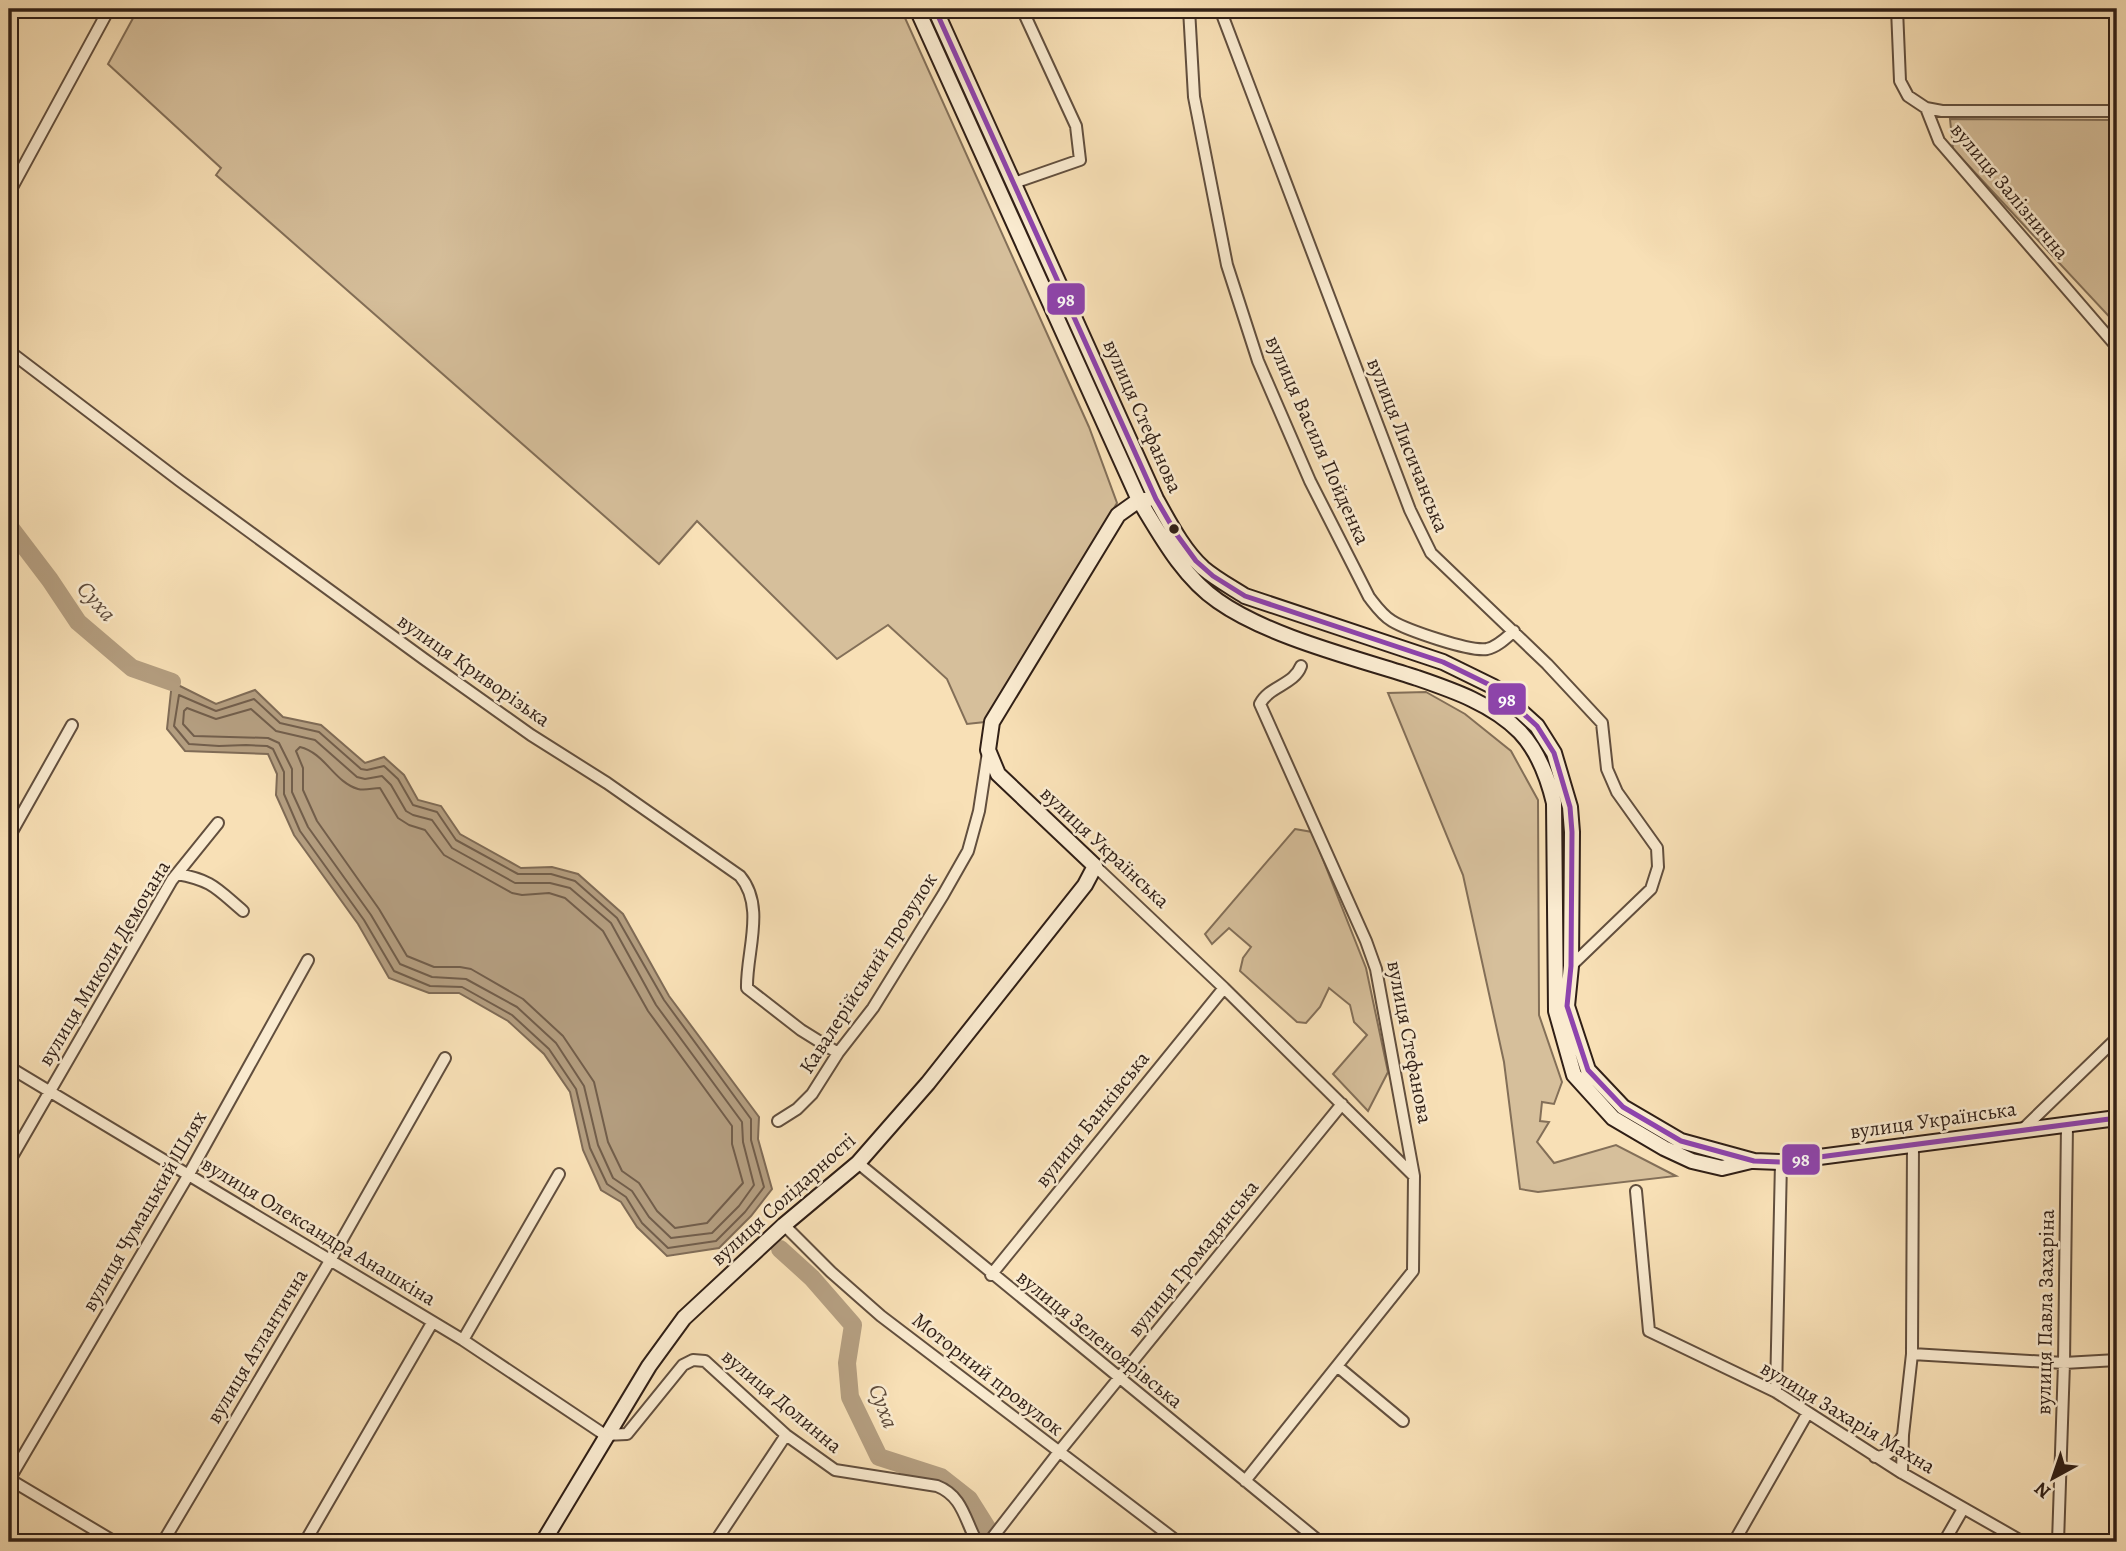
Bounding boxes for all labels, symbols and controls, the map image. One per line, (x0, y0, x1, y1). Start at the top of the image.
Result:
street label: вулиця Залізнична (1944, 117, 2076, 266)
line badge: 98 (1046, 282, 1086, 316)
text: 98 (1057, 287, 1075, 313)
street label: вулиця Василя Пойденка (1259, 331, 1377, 549)
street label: вулиця Стефанова (1097, 335, 1190, 497)
street label: вулиця Лисичанська (1360, 354, 1456, 537)
unlabelled marker (1167, 522, 1181, 536)
water label: Суха (70, 574, 124, 629)
street label: вулиця Криворізька (392, 607, 556, 733)
line badge: 98 (1487, 682, 1527, 716)
text: 98 (1498, 687, 1516, 713)
street label: вулиця Українська (1034, 780, 1176, 915)
street label: вулиця Миколи Демочана (31, 855, 177, 1071)
street label: Кавалерійський провулок (792, 867, 944, 1079)
street label: вулиця Стефанова (1380, 958, 1440, 1126)
street label: вулиця Банківська (1028, 1045, 1156, 1193)
street label: вулиця Українська (1848, 1094, 2018, 1146)
street label: вулиця Чумацький Шлях (75, 1105, 213, 1316)
street label: вулиця Солідарності (704, 1126, 862, 1272)
line badge: 98 (1781, 1143, 1821, 1176)
text: 98 (1792, 1147, 1810, 1173)
street label: вулиця Олександра Анашкіна (197, 1150, 442, 1312)
street label: вулиця Громадянська (1121, 1173, 1265, 1342)
street label: вулиця Павла Захаріна (2029, 1209, 2061, 1415)
street label: вулиця Атлантична (200, 1263, 314, 1429)
street label: вулиця Зеленоярівська (1011, 1263, 1189, 1415)
street label: Моторний провулок (906, 1306, 1070, 1442)
street label: вулиця Долинна (716, 1342, 848, 1460)
street label: вулиця Захарія Махна (1755, 1354, 1941, 1480)
water label: Суха (861, 1379, 906, 1433)
north arrow (2018, 1442, 2088, 1512)
text: N (2029, 1476, 2056, 1505)

